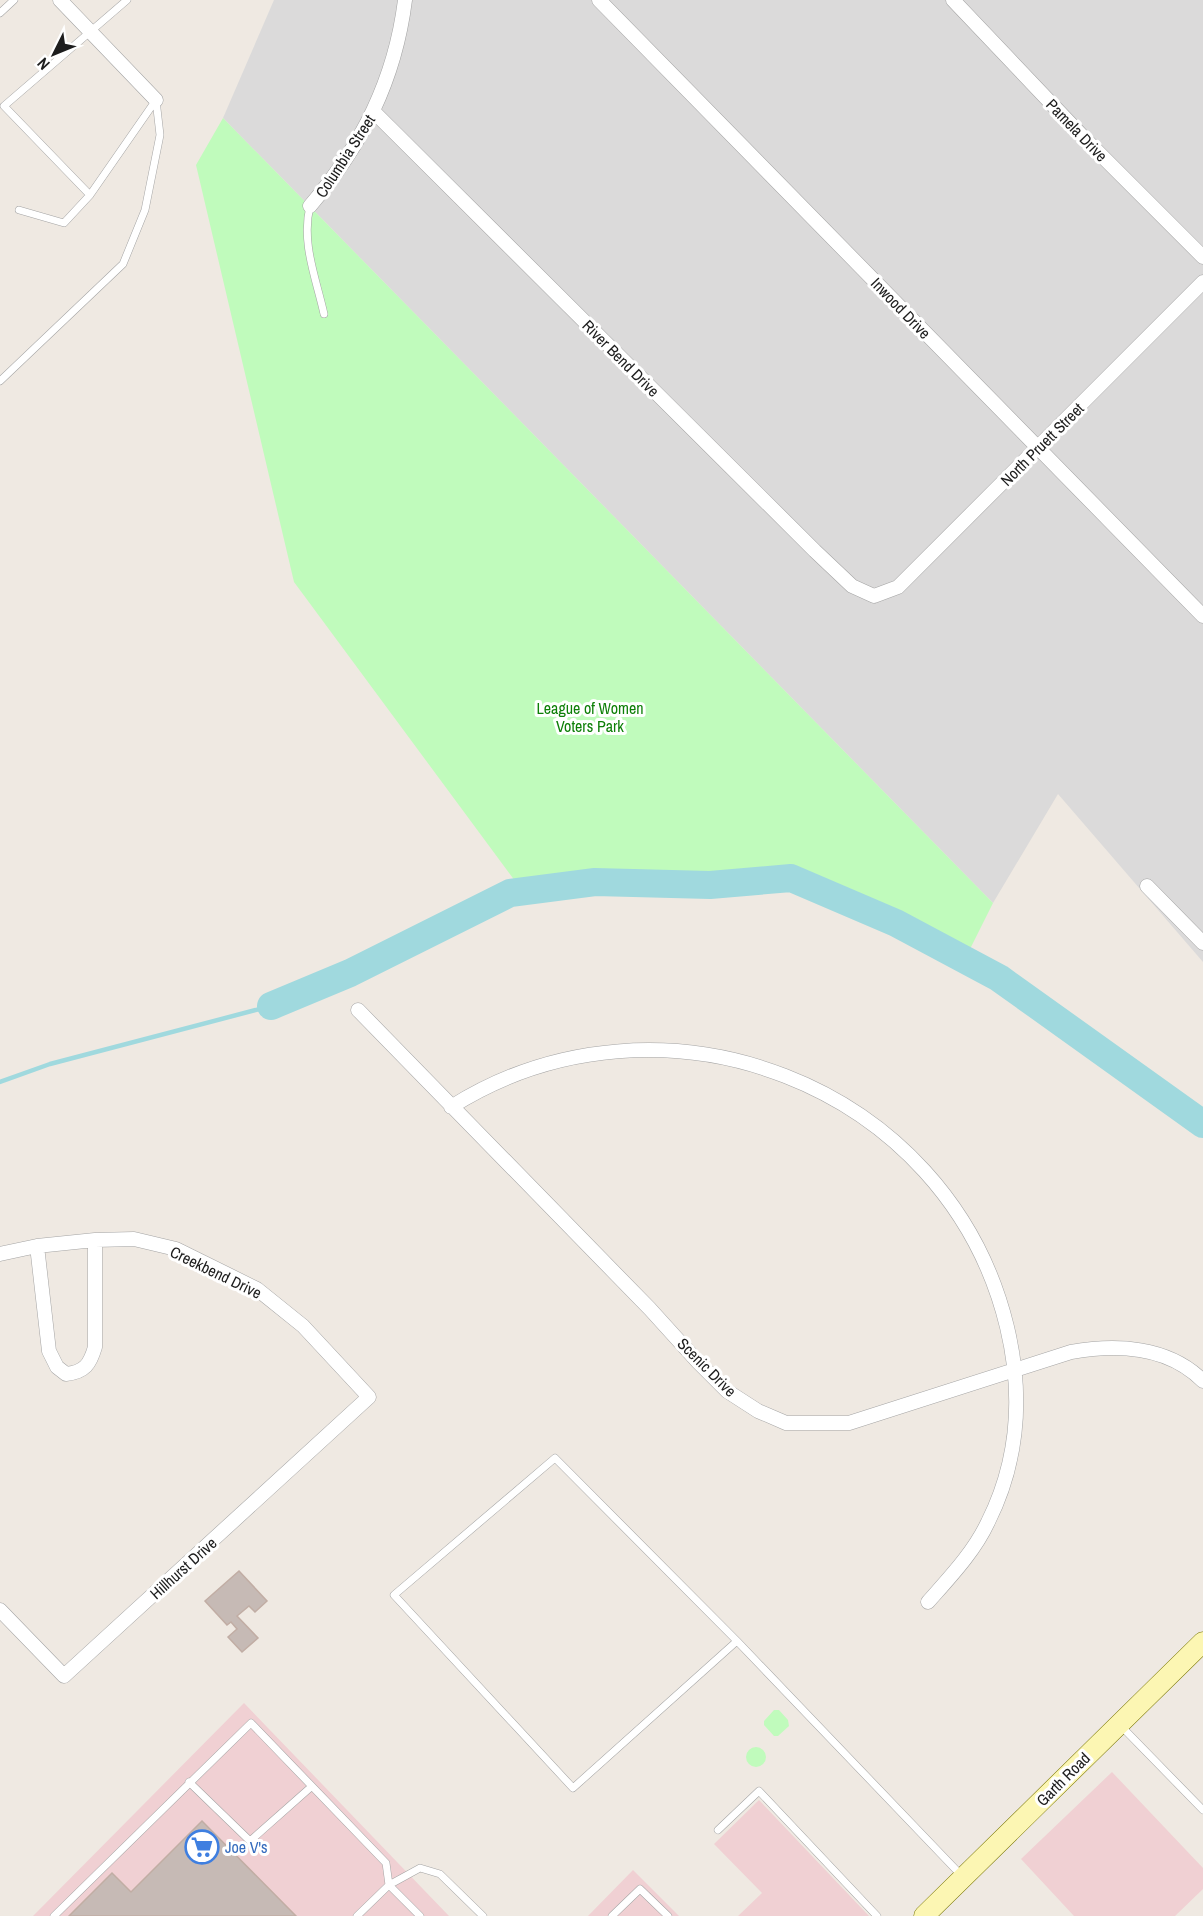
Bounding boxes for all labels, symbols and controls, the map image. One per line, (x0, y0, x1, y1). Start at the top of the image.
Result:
north arrow (24, 24, 84, 84)
text: N (32, 53, 54, 75)
street label: Pamela Drive (1041, 94, 1113, 166)
street label: Columbia Street (310, 110, 380, 202)
street label: Inwood Drive (866, 273, 936, 343)
street label: River Bend Drive (578, 315, 664, 401)
street label: North Pruett Street (996, 397, 1089, 490)
park label: League of Women Voters Park (537, 697, 644, 737)
street label: Creekbend Drive (167, 1240, 265, 1304)
street label: Scenic Drive (673, 1333, 741, 1401)
street label: Hillhurst Drive (145, 1532, 221, 1604)
street label: Garth Road (1031, 1747, 1095, 1811)
supermarket icon: Joe V's (184, 1829, 220, 1865)
place label: Joe V's (225, 1836, 268, 1858)

